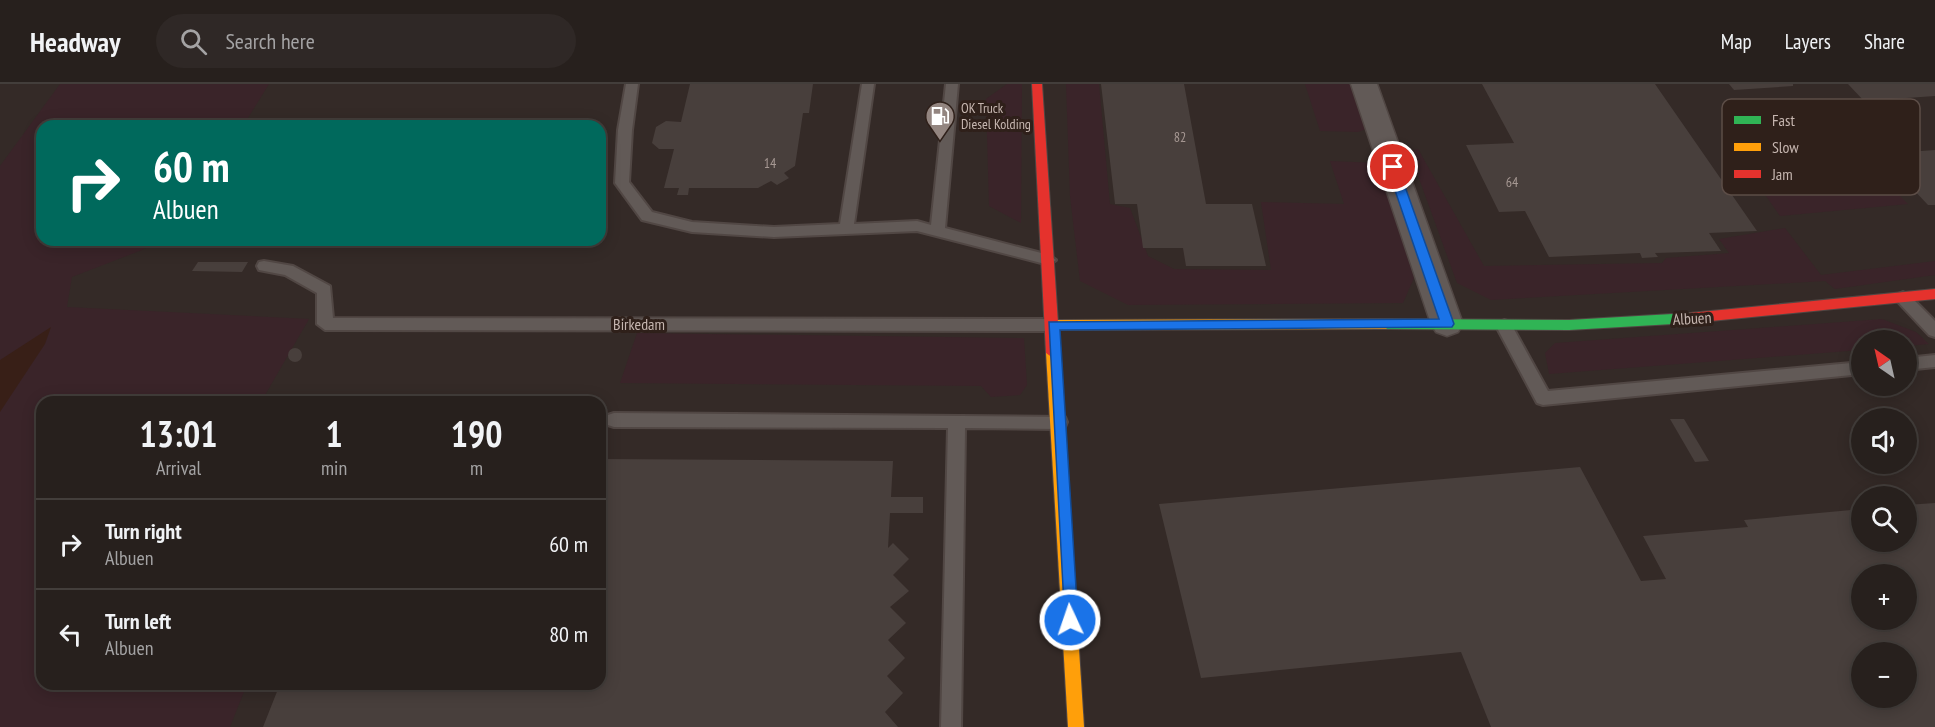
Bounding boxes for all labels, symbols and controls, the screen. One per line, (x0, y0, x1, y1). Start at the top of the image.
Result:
search box (156, 14, 576, 68)
text: Headway (30, 23, 120, 60)
icon: search (177, 25, 210, 58)
text: Search here (225, 27, 315, 55)
text: Map (1721, 28, 1752, 55)
text: Layers (1785, 28, 1831, 55)
text: Share (1864, 28, 1905, 55)
place label: OK Truck Diesel Kolding (961, 99, 1031, 133)
legend (1722, 99, 1920, 195)
fuel station icon: OK Truck Diesel Kolding (924, 100, 956, 142)
text: Fast (1772, 110, 1795, 130)
house number: 82 (1174, 128, 1186, 146)
text: Slow (1772, 137, 1799, 157)
text: 60 m (153, 139, 230, 194)
pin (1367, 141, 1418, 192)
icon: right (54, 144, 132, 222)
icon: arrive (1376, 150, 1409, 183)
house number: 14 (764, 154, 777, 172)
text: Jam (1771, 164, 1793, 184)
house number: 64 (1506, 173, 1519, 191)
text: Albuen (153, 192, 219, 226)
street label: Albuen (1672, 307, 1712, 329)
street label: Birkedam (613, 314, 665, 334)
north arrow (1851, 330, 1917, 396)
map controls (1851, 330, 1917, 708)
button: sound (1851, 408, 1917, 474)
text: 13:01 (140, 410, 217, 457)
text: 1 (325, 410, 343, 457)
text: 190 (451, 410, 502, 457)
text: Arrival (156, 455, 201, 481)
text: min (321, 455, 347, 481)
text: m (470, 455, 483, 481)
button: search (1851, 486, 1917, 552)
text: Turn right (105, 517, 182, 545)
icon: right (54, 528, 87, 561)
text: 60 m (549, 530, 588, 558)
text: Albuen (105, 545, 154, 571)
button: + (1851, 564, 1917, 630)
position arrow (1038, 588, 1102, 652)
text: Turn left (105, 607, 171, 635)
icon: left (54, 618, 87, 651)
text: 80 m (549, 620, 588, 648)
text: Albuen (105, 635, 154, 661)
button: − (1851, 642, 1917, 708)

